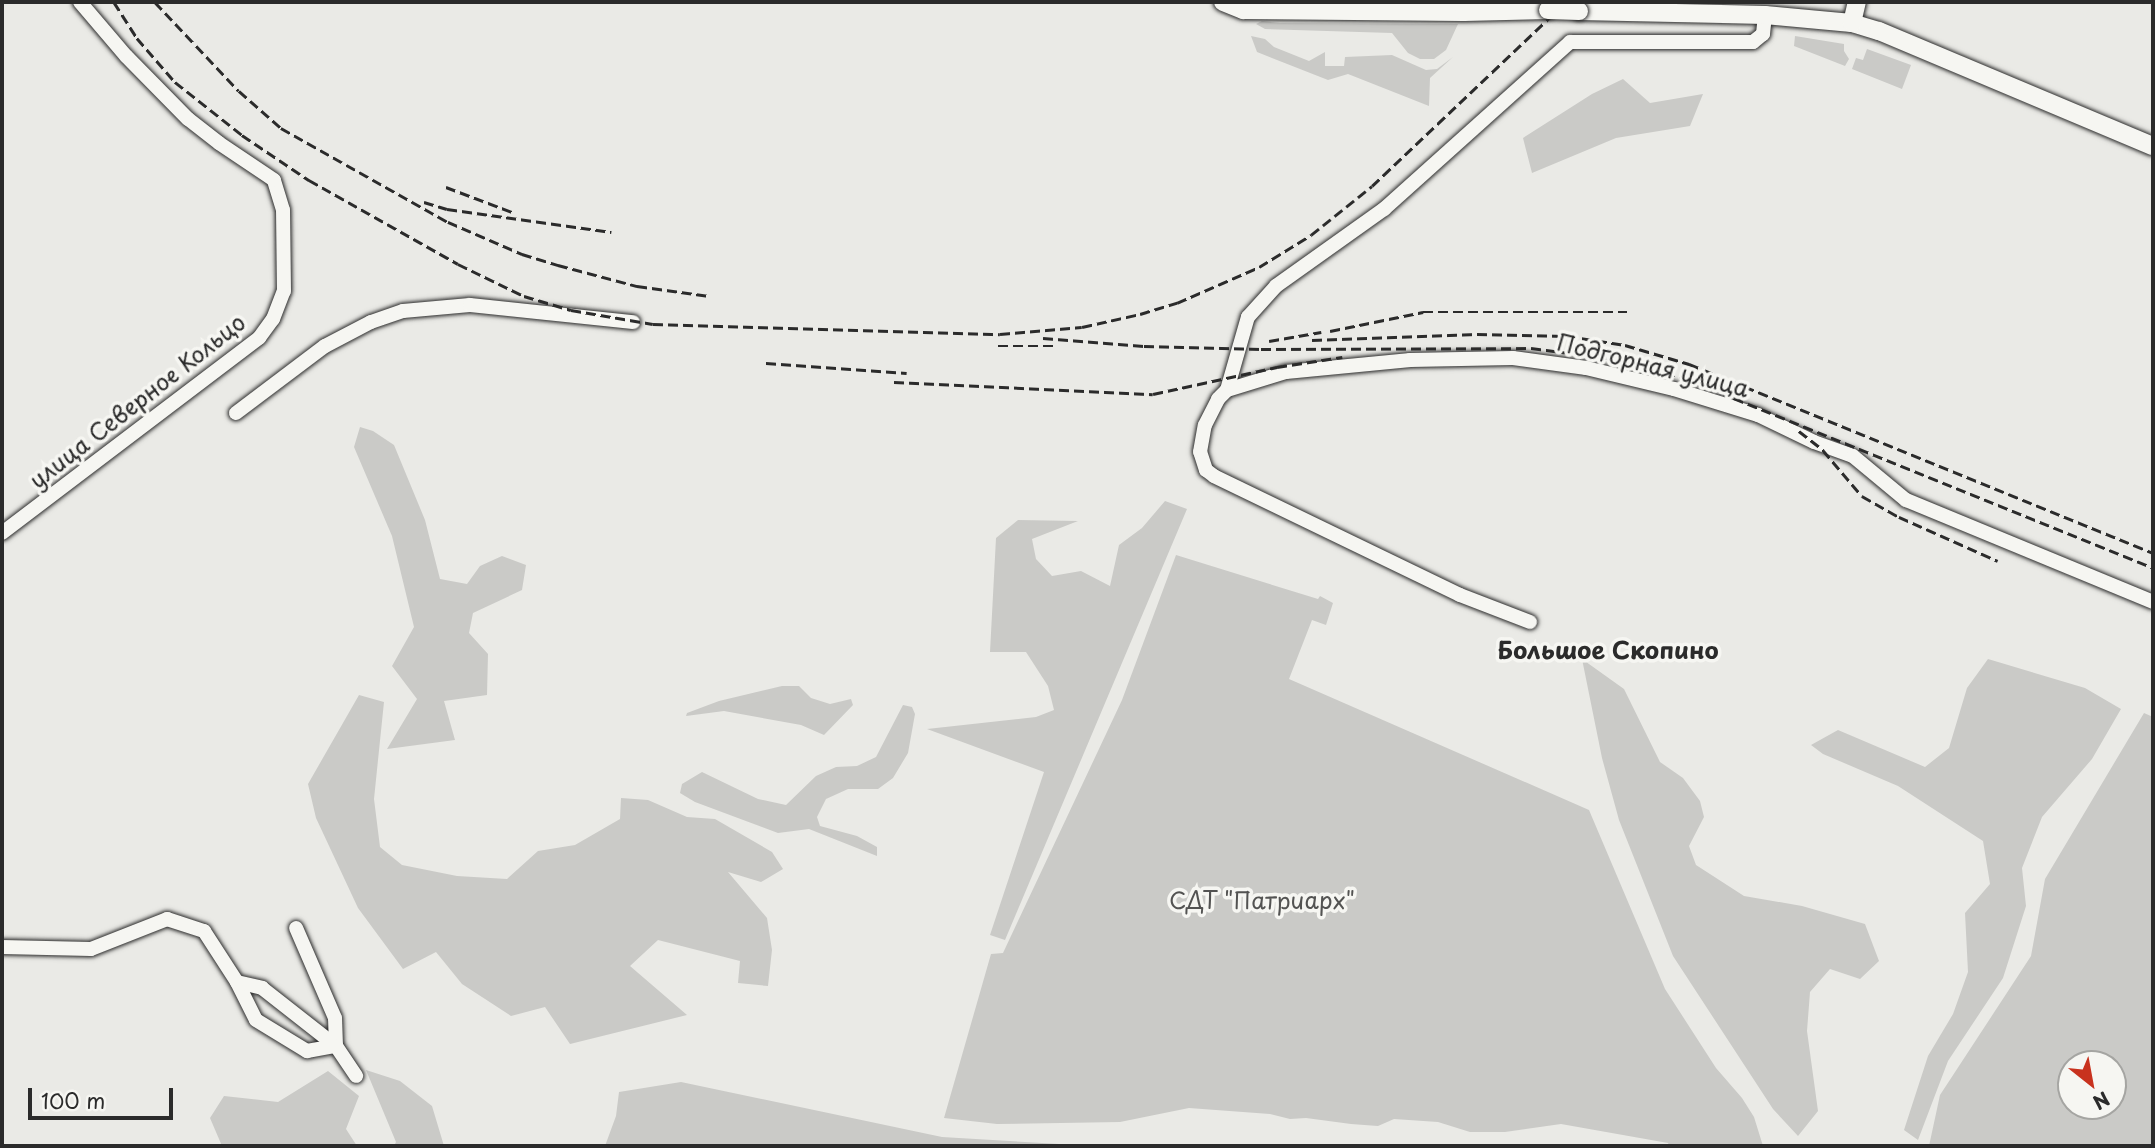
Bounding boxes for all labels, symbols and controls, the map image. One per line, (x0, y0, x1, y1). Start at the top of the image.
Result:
street label: улица Северное Кольцо (22, 307, 252, 495)
street label: Подгорная улица (1554, 328, 1752, 402)
district label: Большое Скопино (1497, 636, 1719, 664)
park label: СДТ "Патриарх" (1168, 886, 1356, 914)
north arrow (2057, 1050, 2127, 1120)
scale bar (32, 1074, 177, 1118)
text: 100 m (41, 1084, 105, 1116)
text: N (2088, 1085, 2115, 1117)

